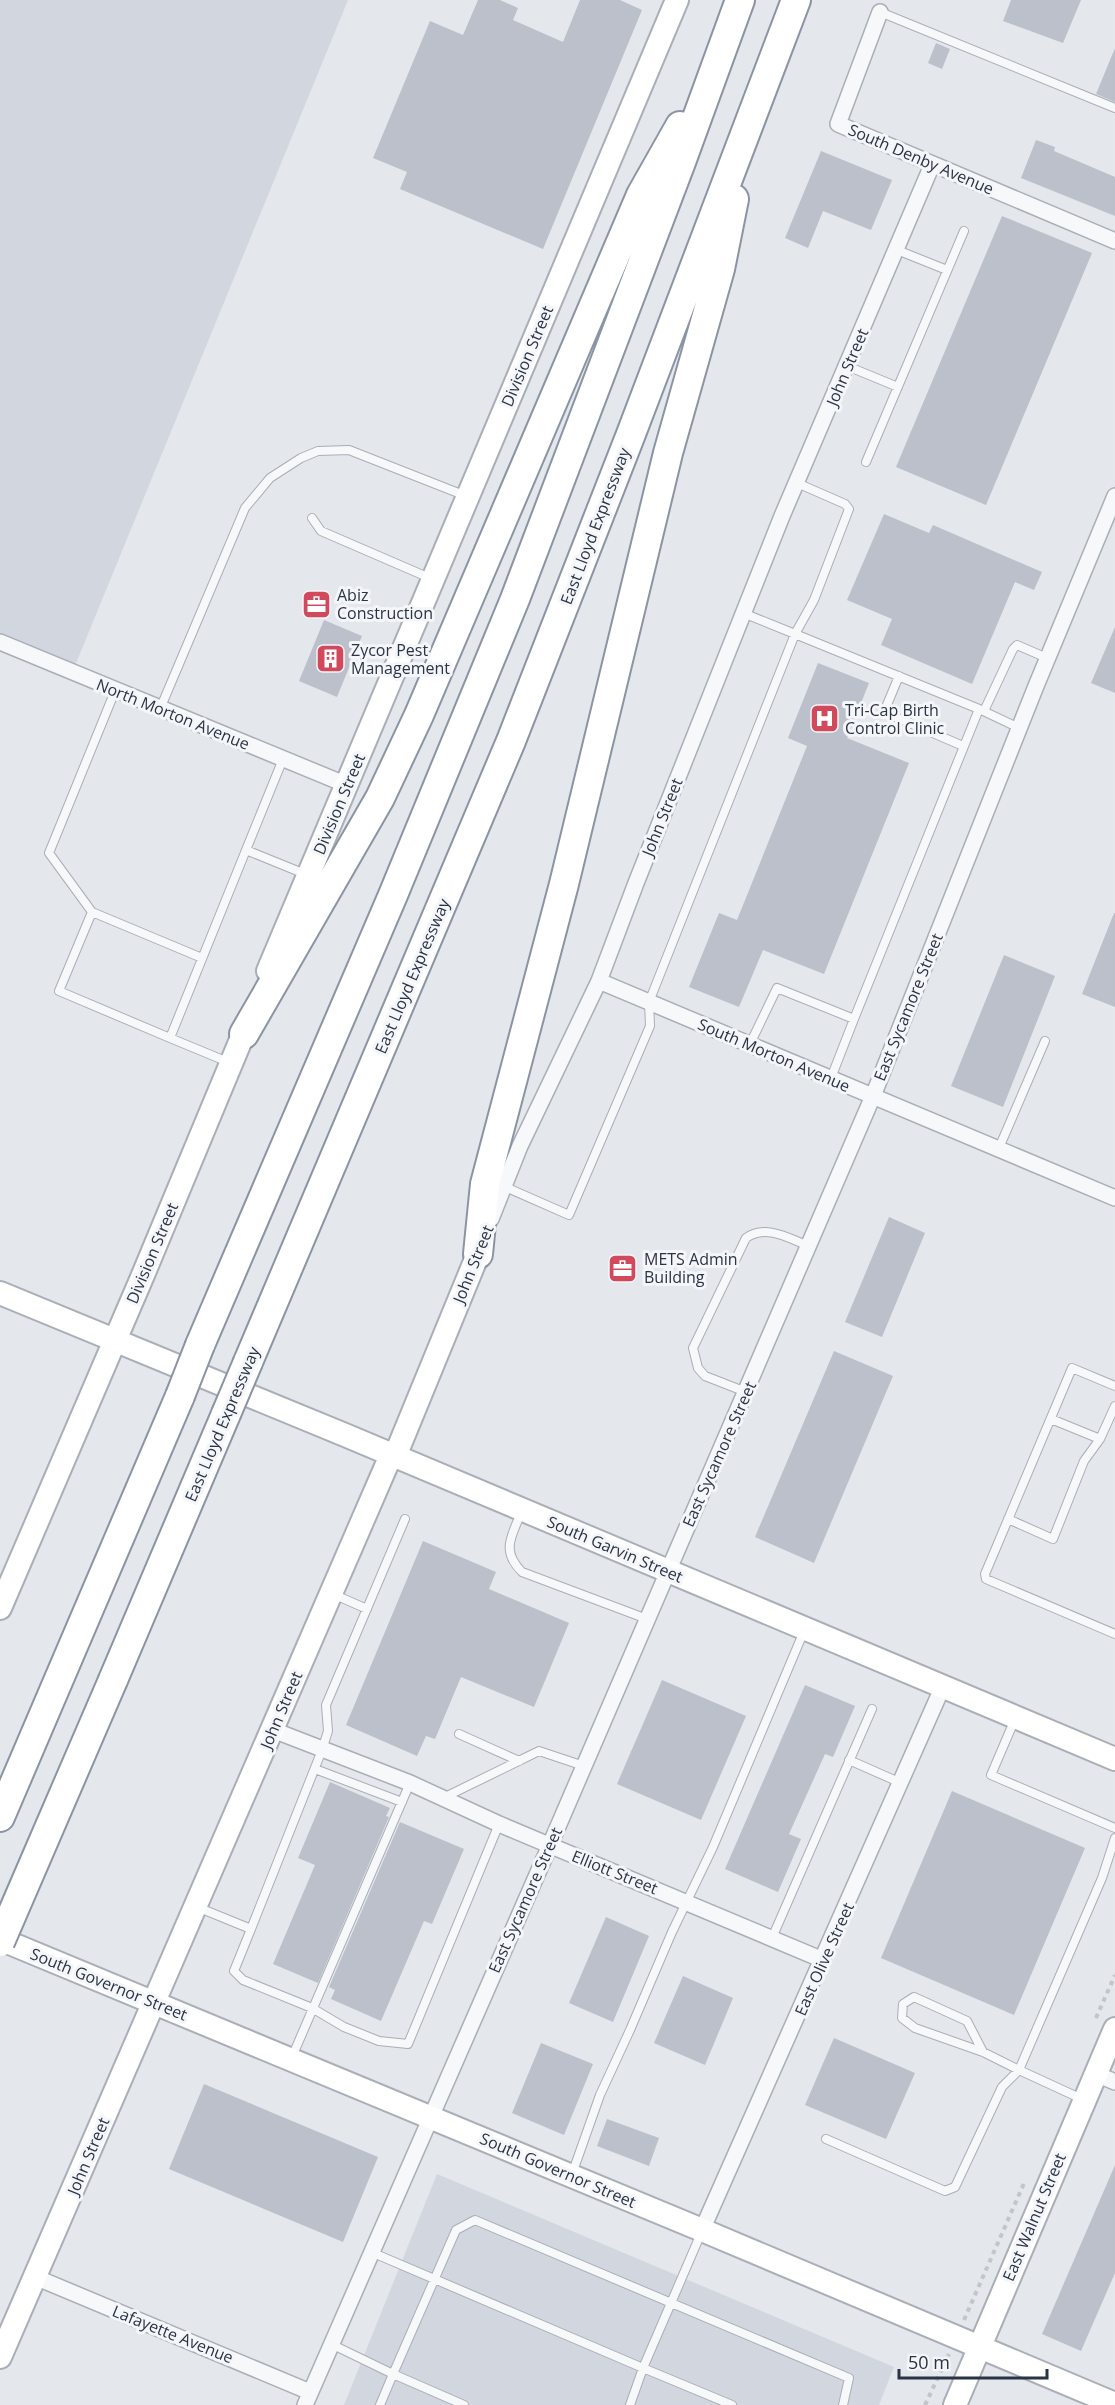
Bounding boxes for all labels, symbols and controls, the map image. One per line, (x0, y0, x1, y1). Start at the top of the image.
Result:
street label: South Denby Avenue (845, 118, 997, 200)
street label: Division Street (496, 302, 558, 410)
street label: John Street (820, 325, 873, 411)
street label: East Lloyd Expressway (555, 443, 635, 608)
place label: Abiz Construction (337, 584, 433, 624)
office icon: Abiz Construction (300, 588, 332, 620)
place label: Zycor Pest Management (351, 639, 450, 679)
building icon: Zycor Pest Management (314, 643, 346, 675)
street label: North Morton Avenue (93, 673, 253, 755)
place label: Tri-Cap Birth Control Clinic (845, 699, 945, 739)
hospital icon: Tri-Cap Birth Control Clinic (808, 703, 840, 735)
street label: Division Street (308, 750, 370, 858)
street label: John Street (636, 774, 688, 861)
street label: East Lloyd Expressway (369, 894, 455, 1057)
street label: East Sycamore Street (868, 930, 948, 1084)
street label: South Morton Avenue (694, 1013, 854, 1097)
street label: Division Street (121, 1199, 183, 1307)
street label: John Street (447, 1221, 499, 1308)
place label: METS Admin Building (644, 1248, 738, 1288)
office icon: METS Admin Building (607, 1252, 639, 1284)
street label: East Lloyd Expressway (179, 1342, 265, 1505)
street label: East Sycamore Street (677, 1377, 761, 1530)
street label: South Garvin Street (544, 1510, 687, 1588)
street label: John Street (254, 1668, 307, 1754)
street label: East Sycamore Street (483, 1823, 567, 1976)
street label: Elliott Street (569, 1845, 662, 1899)
street label: East Olive Street (789, 1899, 859, 2019)
street label: South Governor Street (27, 1942, 191, 2026)
street label: John Street (61, 2114, 114, 2200)
street label: South Governor Street (477, 2127, 640, 2213)
street label: East Walnut Street (997, 2149, 1071, 2284)
street label: Lafayette Avenue (109, 2300, 237, 2368)
scale bar (899, 2342, 1048, 2380)
text: 50 m (908, 2350, 950, 2374)

